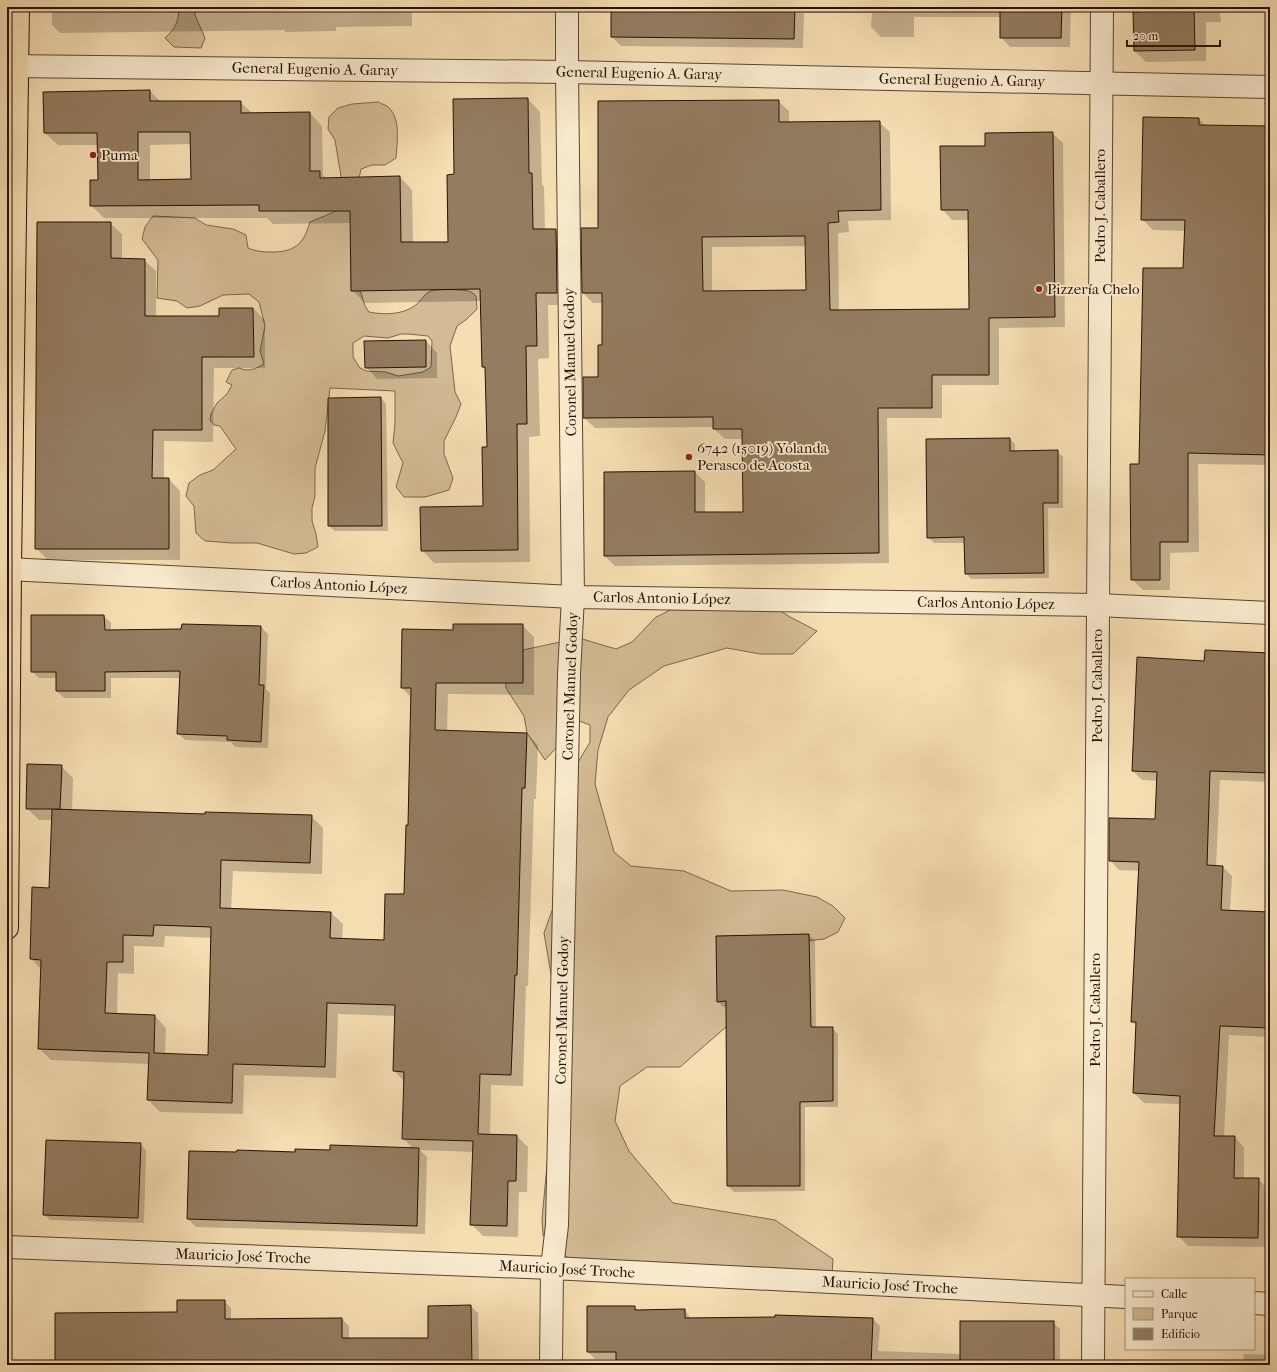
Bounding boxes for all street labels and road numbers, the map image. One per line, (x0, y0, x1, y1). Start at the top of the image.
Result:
street label: General Eugenio A. Garay (232, 59, 399, 79)
street label: General Eugenio A. Garay (556, 63, 723, 83)
street label: General Eugenio A. Garay (879, 70, 1046, 90)
street label: Pedro J. Caballero (1091, 149, 1109, 263)
street label: Coronel Manuel Godoy (560, 287, 580, 436)
street label: Carlos Antonio López (270, 572, 409, 598)
street label: Carlos Antonio López (593, 588, 731, 608)
street label: Carlos Antonio López (917, 593, 1055, 613)
street label: Coronel Manuel Godoy (558, 610, 582, 761)
street label: Pedro J. Caballero (1088, 629, 1106, 743)
street label: Coronel Manuel Godoy (552, 935, 572, 1084)
street label: Pedro J. Caballero (1086, 953, 1104, 1067)
street label: Mauricio José Troche (175, 1245, 312, 1267)
street label: Mauricio José Troche (499, 1256, 636, 1282)
street label: Mauricio José Troche (822, 1272, 959, 1298)

